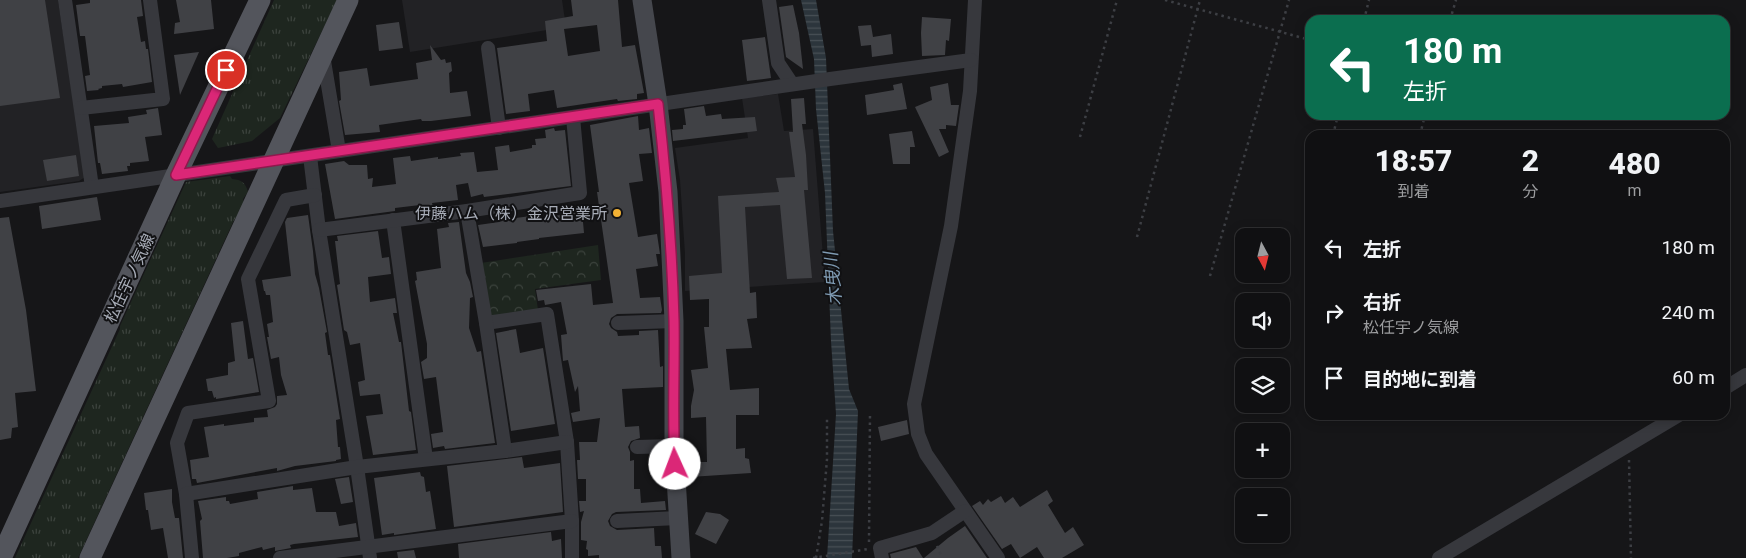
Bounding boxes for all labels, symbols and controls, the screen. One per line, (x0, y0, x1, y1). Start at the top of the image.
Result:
text: 180 m (1403, 31, 1502, 72)
icon: left (1320, 35, 1385, 100)
pin (205, 49, 247, 91)
icon: arrive (212, 56, 240, 84)
text: 左折 (1403, 79, 1447, 104)
text: 18:57 (1374, 143, 1452, 178)
text: 2 (1522, 143, 1539, 178)
text: 480 (1609, 146, 1661, 181)
text: m (1628, 181, 1642, 200)
text: 到着 (1397, 182, 1429, 201)
text: 分 (1522, 182, 1539, 201)
place label: 伊藤ハム（株）金沢営業所 (415, 204, 607, 223)
marker: 伊藤ハム（株）金沢営業所 (611, 207, 623, 219)
north arrow (1235, 228, 1290, 282)
map controls (1235, 228, 1290, 543)
street label: 松任宇ノ気線 (101, 231, 158, 326)
icon: left (1320, 234, 1348, 262)
text: 180 m (1662, 236, 1715, 259)
text: 左折 (1363, 238, 1401, 261)
water label: 木曳川 (820, 249, 845, 307)
text: 右折 (1363, 291, 1401, 314)
button: sound (1235, 293, 1290, 348)
icon: right (1320, 299, 1348, 327)
text: 240 m (1662, 301, 1715, 324)
text: 松任宇ノ気線 (1363, 318, 1459, 337)
button: layers (1235, 358, 1290, 413)
icon: arrive (1320, 364, 1348, 392)
text: 60 m (1672, 366, 1715, 389)
text: 目的地に到着 (1363, 368, 1477, 391)
button: + (1235, 423, 1290, 478)
position arrow (648, 437, 700, 489)
button: − (1235, 488, 1290, 543)

